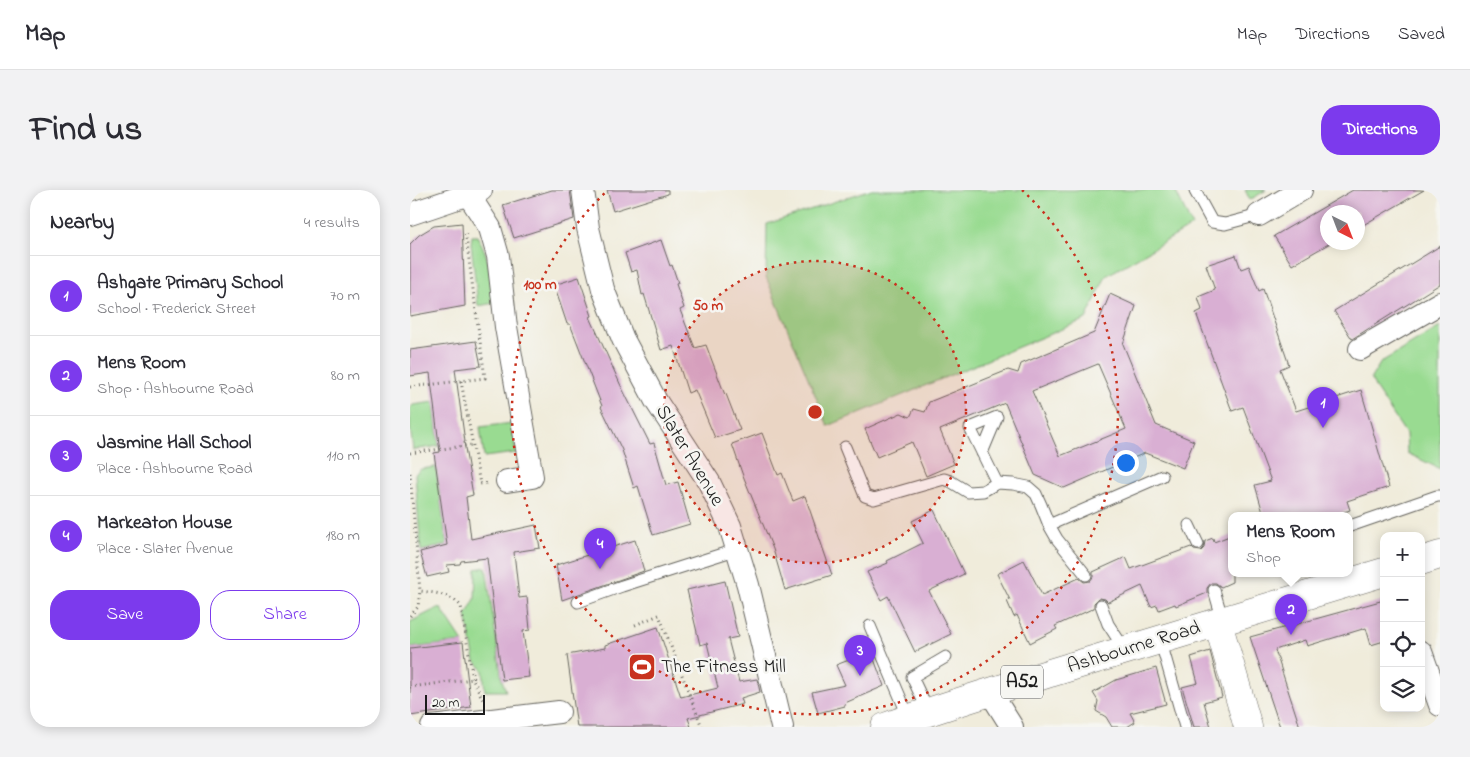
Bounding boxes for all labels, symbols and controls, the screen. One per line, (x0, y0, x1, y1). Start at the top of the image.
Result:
text: Map (25, 17, 66, 52)
text: Map (1237, 22, 1267, 48)
text: Directions (1295, 22, 1370, 48)
text: Saved (1398, 22, 1445, 48)
text: Find us (30, 105, 142, 156)
button: Directions (1321, 105, 1440, 155)
north arrow (1320, 205, 1365, 250)
text: Nearby (50, 208, 114, 238)
text: 4 results (304, 211, 360, 235)
text: Ashgate Primary School (97, 270, 283, 297)
text: 100 m (523, 274, 557, 296)
text: 1 (63, 284, 69, 308)
text: 70 m (330, 284, 360, 308)
text: 50 m (693, 295, 724, 317)
text: School · Frederick Street (97, 297, 256, 321)
text: Mens Room (97, 350, 186, 377)
text: 2 (62, 364, 70, 388)
text: 80 m (331, 364, 360, 388)
text: Shop · Ashbourne Road (97, 377, 254, 401)
pin: 1 (1307, 387, 1339, 428)
street label: Slater Avenue (647, 400, 731, 512)
centre of rings (806, 403, 824, 421)
text: Jasmine Hall School (97, 430, 251, 457)
text: 3 (63, 444, 69, 468)
text: 110 m (326, 444, 360, 468)
your location (1113, 450, 1139, 476)
text: Place · Ashbourne Road (97, 457, 253, 481)
text: Markeaton House (97, 510, 232, 537)
popup (1228, 512, 1353, 577)
text: Mens Room (1246, 519, 1335, 546)
text: 4 (63, 524, 69, 548)
text: 180 m (326, 524, 360, 548)
pin: 4 (584, 528, 616, 569)
map controls (1380, 532, 1425, 712)
button: + (1380, 532, 1425, 577)
text: Place · Slater Avenue (97, 537, 233, 561)
text: Shop (1246, 546, 1281, 570)
button: − (1380, 577, 1425, 622)
button: Save (50, 590, 200, 640)
button: Share (210, 590, 360, 640)
pin: 2 (1275, 594, 1307, 635)
street label: Ashbourne Road (1064, 614, 1204, 682)
button: locate (1380, 622, 1425, 667)
pin: 3 (844, 635, 876, 676)
sports icon: The Fitness Mill (627, 652, 657, 682)
place label: The Fitness Mill (661, 653, 786, 682)
road number: A52 (1001, 666, 1043, 698)
button: layers (1380, 667, 1425, 712)
scale bar (425, 692, 485, 715)
text: 20 m (432, 693, 459, 714)

